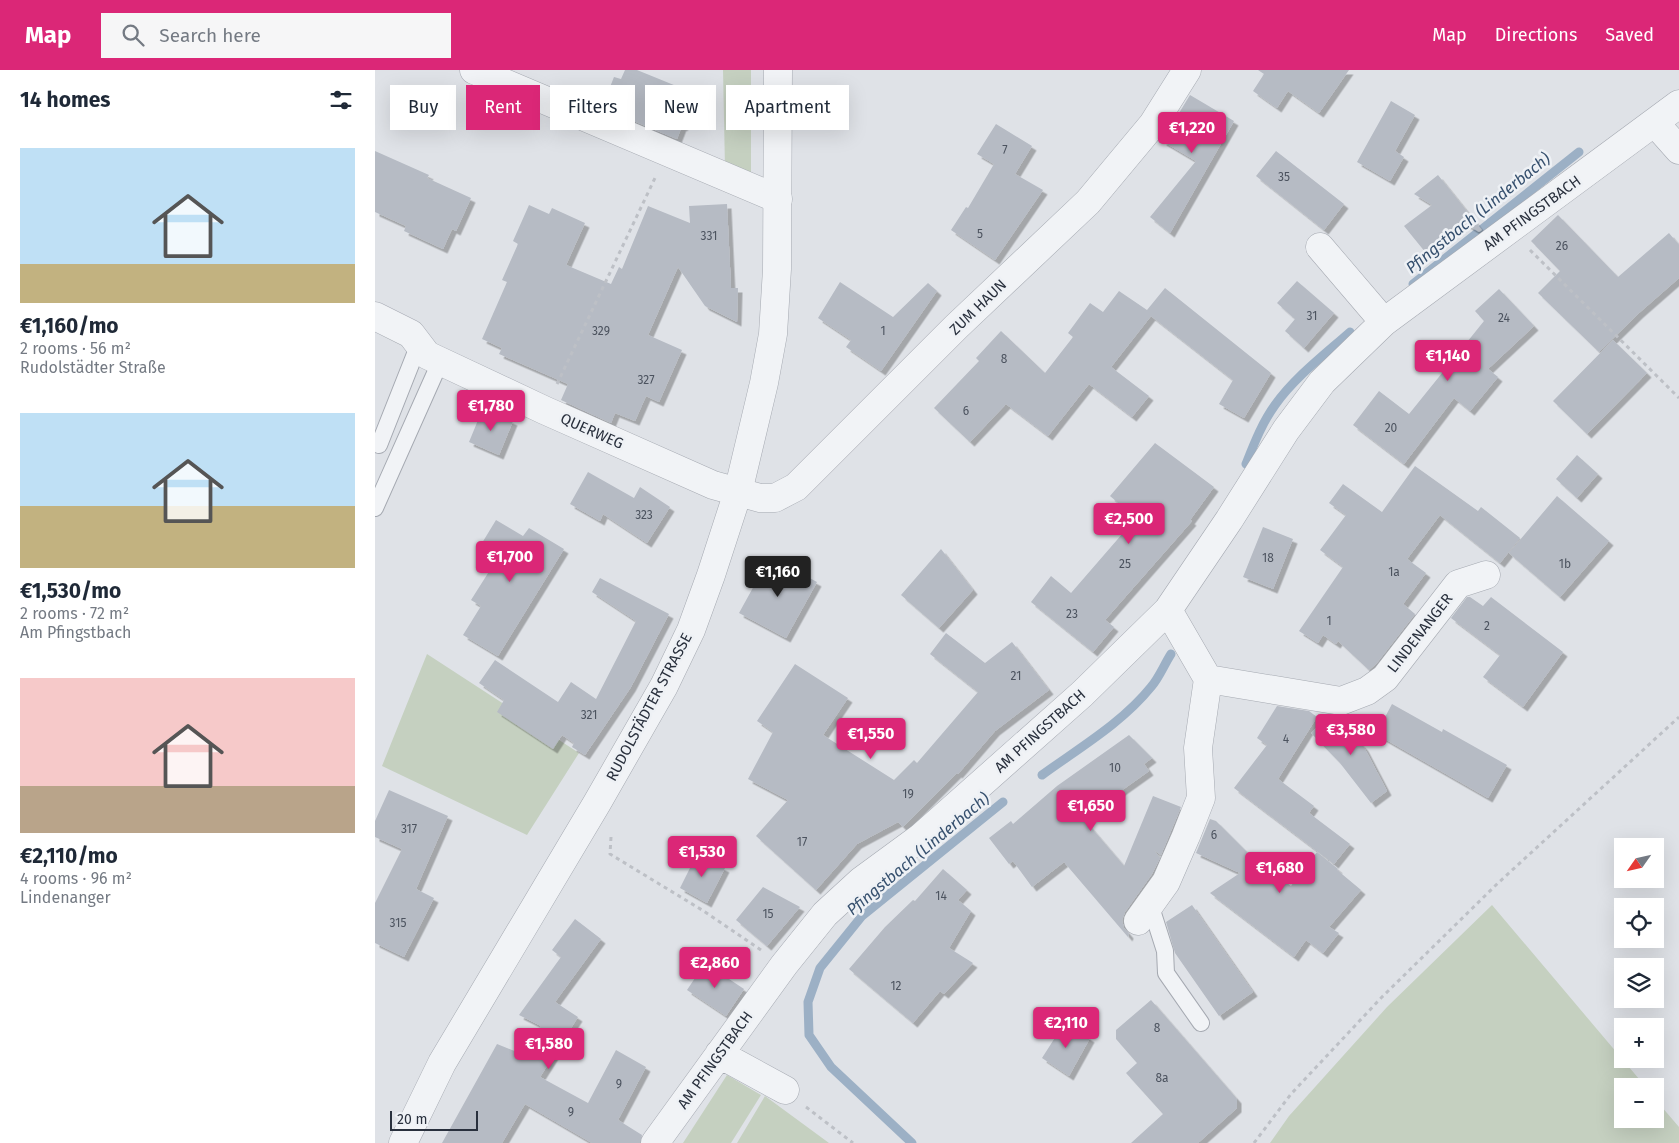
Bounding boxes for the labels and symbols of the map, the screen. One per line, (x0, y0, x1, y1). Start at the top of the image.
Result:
pin: €1,220 (1151, 112, 1233, 154)
house number: 7 (1002, 143, 1008, 157)
water label: Pfingstbach (Linderbach) (1402, 149, 1554, 277)
house number: 35 (1278, 170, 1290, 184)
street label: AM PFINGSTBACH (1480, 172, 1584, 254)
house number: 5 (977, 227, 983, 241)
house number: 331 (701, 229, 717, 243)
house number: 26 (1556, 239, 1568, 253)
street label: ZUM HAUN (946, 275, 1010, 339)
house number: 31 (1307, 309, 1317, 323)
house number: 24 (1498, 311, 1511, 325)
house number: 329 (592, 324, 610, 338)
house number: 1 (880, 324, 886, 338)
pin: €1,140 (1407, 340, 1489, 382)
house number: 8 (1001, 352, 1008, 366)
house number: 327 (637, 373, 655, 387)
pin: €1,780 (450, 390, 532, 432)
house number: 6 (963, 404, 969, 418)
street label: QUERWEG (558, 409, 626, 453)
house number: 20 (1385, 421, 1398, 435)
pin: €2,500 (1088, 502, 1170, 545)
house number: 323 (635, 508, 653, 522)
pin: €1,700 (469, 540, 551, 583)
house number: 18 (1262, 551, 1274, 565)
pin: €1,160 (737, 556, 819, 598)
house number: 25 (1119, 557, 1131, 571)
house number: 1b (1559, 557, 1571, 571)
house number: 1a (1388, 565, 1400, 579)
street label: LINDENANGER (1384, 590, 1456, 676)
house number: 23 (1066, 607, 1078, 621)
house number: 1 (1326, 614, 1332, 628)
house number: 2 (1484, 619, 1490, 633)
street label: RUDOLSTÄDTER STRASSE (602, 630, 696, 784)
house number: 21 (1011, 669, 1021, 683)
street label: AM PFINGSTBACH (991, 685, 1089, 777)
house number: 321 (581, 708, 597, 722)
pin: €3,580 (1310, 714, 1392, 756)
pin: €1,550 (830, 718, 912, 760)
house number: 4 (1283, 732, 1290, 746)
house number: 10 (1109, 761, 1121, 775)
house number: 19 (902, 787, 914, 801)
water label: Pfingstbach (Linderbach) (843, 789, 993, 919)
pin: €1,650 (1050, 790, 1132, 832)
house number: 317 (401, 822, 417, 836)
house number: 6 (1211, 828, 1217, 842)
house number: 17 (797, 835, 807, 849)
pin: €1,530 (661, 836, 743, 878)
north arrow (1614, 838, 1664, 888)
pin: €1,680 (1239, 852, 1321, 894)
house number: 14 (935, 889, 947, 903)
house number: 15 (762, 907, 774, 921)
house number: 315 (390, 916, 406, 930)
pin: €2,860 (674, 946, 756, 989)
house number: 12 (890, 979, 902, 993)
pin: €2,110 (1025, 1006, 1107, 1049)
street label: AM PFINGSTBACH (674, 1008, 756, 1112)
house number: 8 (1154, 1021, 1161, 1035)
pin: €1,580 (508, 1028, 590, 1070)
house number: 8a (1155, 1071, 1169, 1085)
house number: 9 (616, 1077, 622, 1091)
house number: 9 (568, 1105, 574, 1119)
scale bar (390, 1108, 477, 1131)

